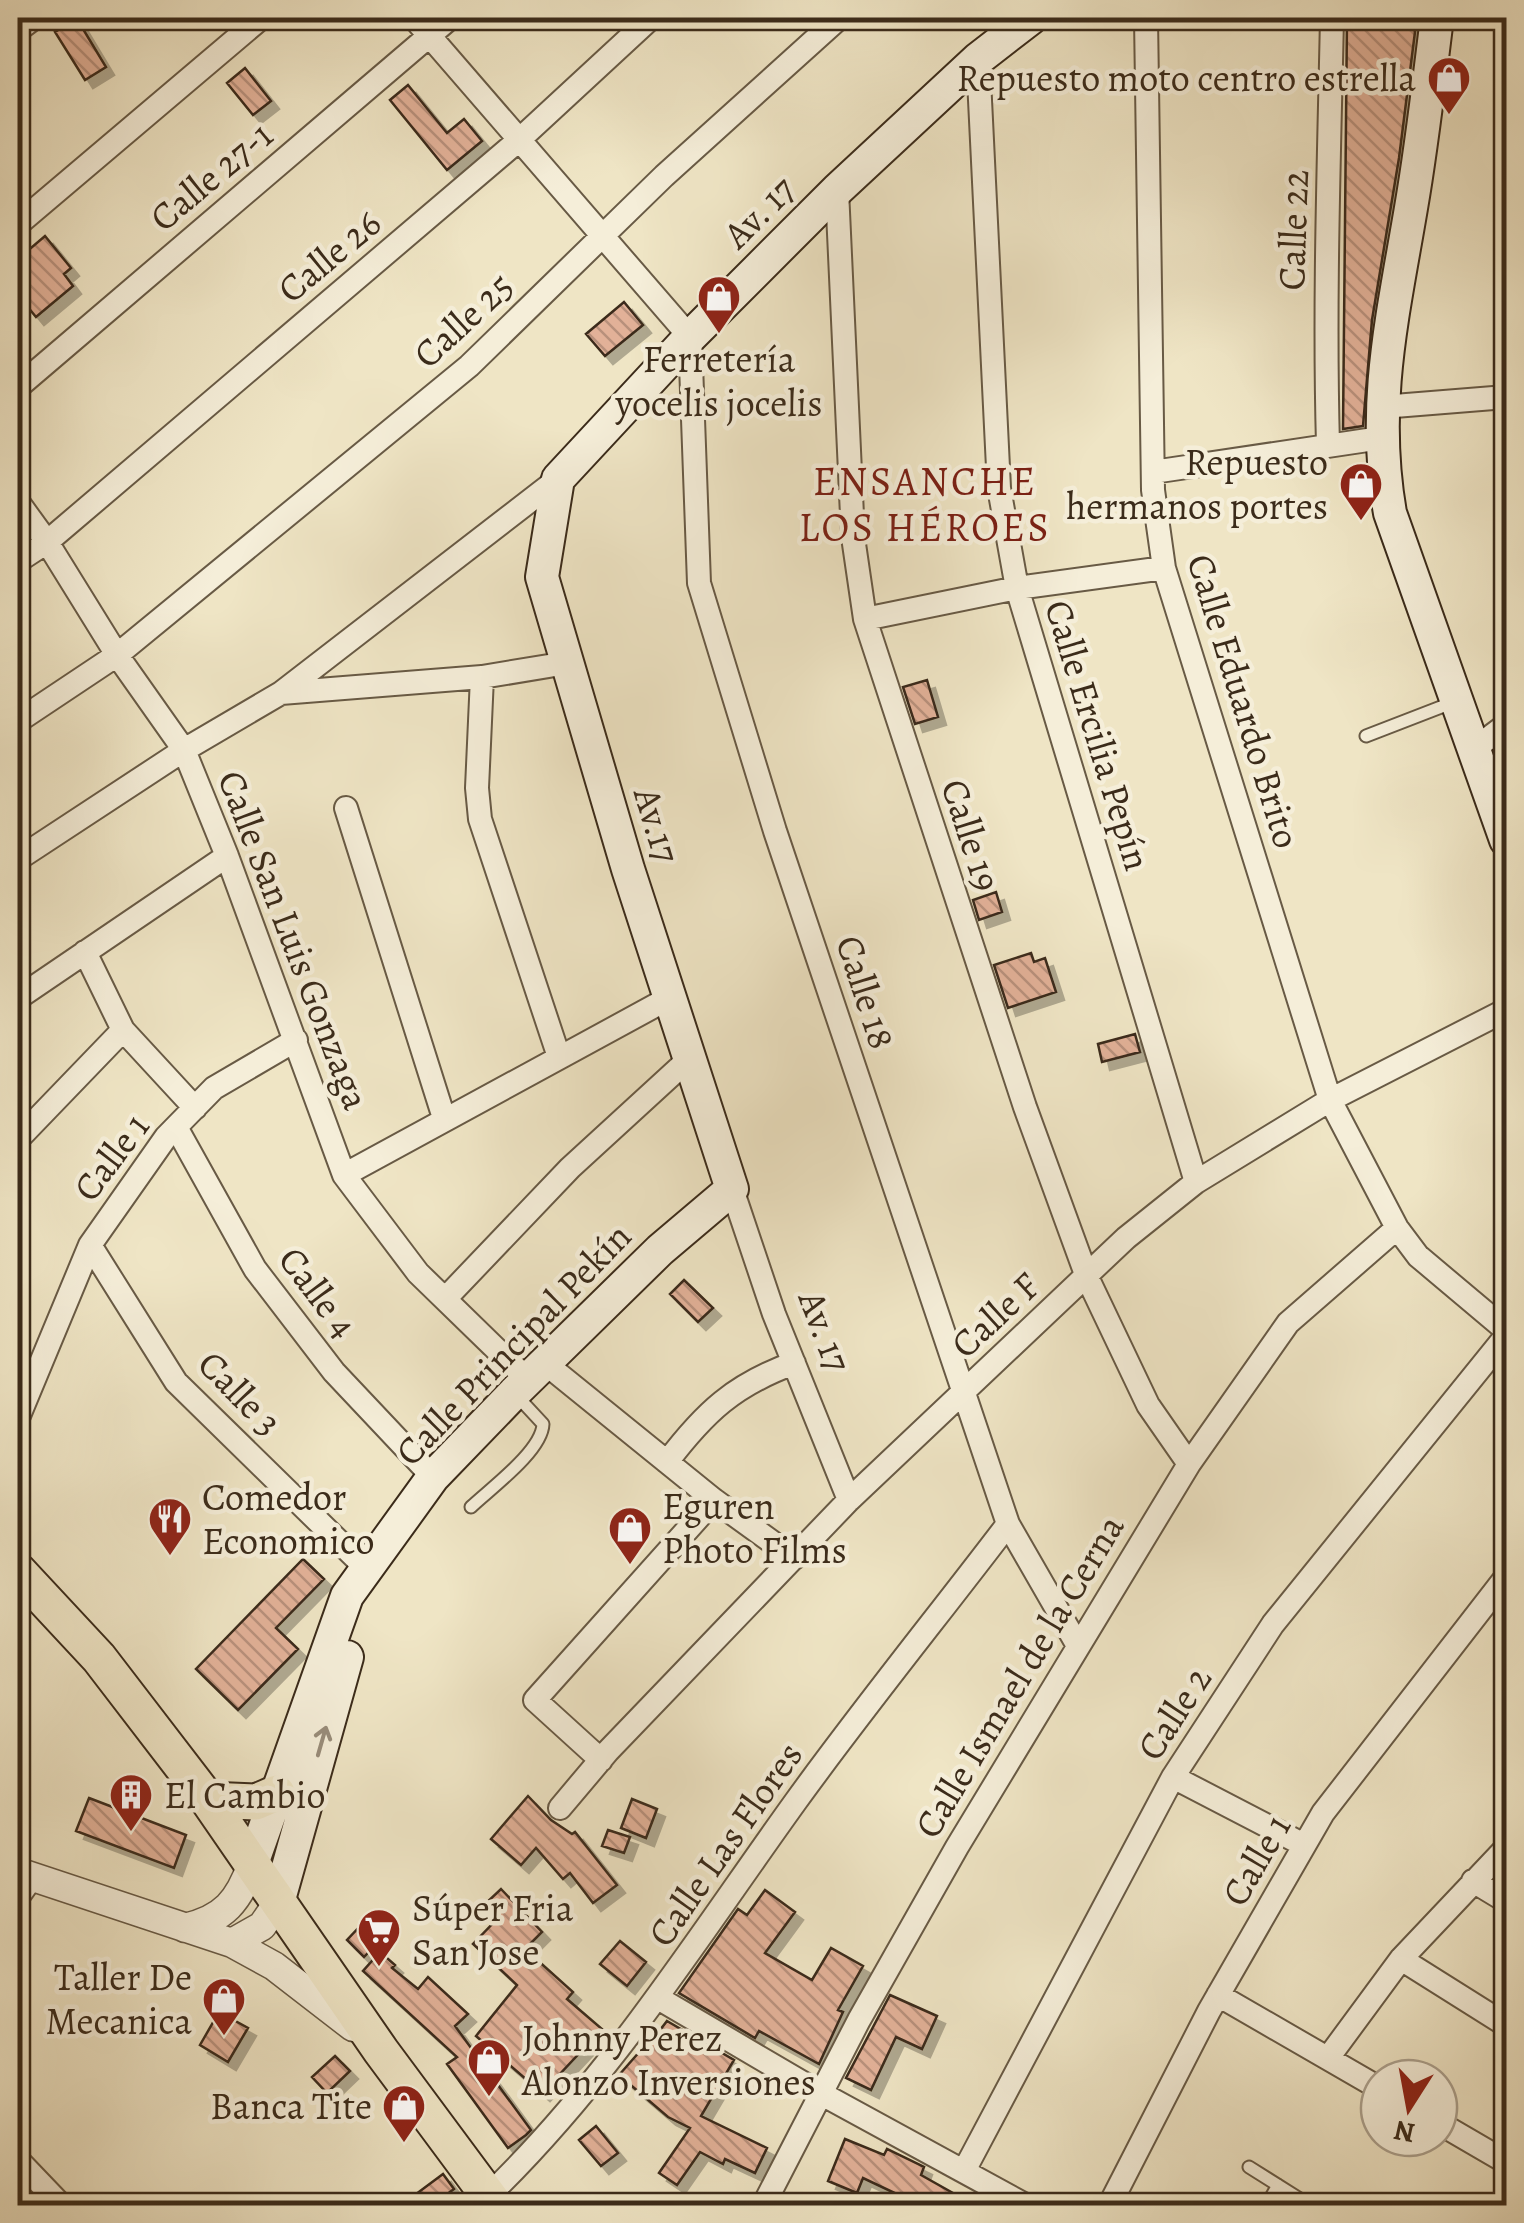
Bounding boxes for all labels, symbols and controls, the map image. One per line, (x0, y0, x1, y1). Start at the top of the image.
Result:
place label: Repuesto moto centro estrella (957, 52, 1416, 104)
shop icon: Repuesto moto centro estrella (1426, 55, 1472, 116)
street label: Calle 27-1 (138, 109, 284, 243)
street label: Av. 17 (711, 164, 807, 260)
street label: Calle 22 (1265, 169, 1321, 291)
street label: Calle 26 (266, 197, 392, 315)
street label: Calle 25 (402, 260, 524, 380)
shop icon: Ferretería yocelis jocelis (696, 274, 742, 335)
place label: Ferretería yocelis jocelis (615, 333, 822, 429)
place label: Repuesto hermanos portes (1066, 436, 1328, 532)
district label: ENSANCHE LOS HÉROES (799, 454, 1051, 555)
shop icon: Repuesto hermanos portes (1338, 461, 1384, 522)
street label: Calle Eduardo Brito (1175, 548, 1313, 854)
street label: Calle Ercilia Pepín (1032, 594, 1164, 876)
street label: Calle San Luis Gonzaga (205, 763, 383, 1117)
street label: Calle 19 (929, 772, 1013, 898)
street label: Av.17 (621, 780, 693, 869)
street label: Calle 18 (823, 929, 909, 1055)
street label: Calle 1 (61, 1102, 161, 1212)
street label: Calle Principal Pekín (383, 1211, 643, 1477)
street label: Calle 4 (267, 1236, 369, 1348)
street label: Calle F (939, 1261, 1051, 1369)
street label: Av. 17 (785, 1282, 864, 1379)
street label: Calle 3 (186, 1339, 294, 1447)
place label: Comedor Economico (202, 1471, 375, 1567)
place label: Eguren Photo Films (662, 1480, 847, 1576)
restaurant icon: Comedor Economico (147, 1496, 193, 1557)
street label: Calle Ismael de la Cerna (902, 1504, 1136, 1847)
shop icon: Eguren Photo Films (607, 1505, 653, 1566)
street label: Calle 2 (1124, 1656, 1224, 1770)
one-way arrow (314, 1726, 332, 1757)
street label: Calle Las Flores (635, 1731, 815, 1957)
place label: El Cambio (164, 1769, 325, 1821)
building icon: El Cambio (108, 1772, 154, 1833)
street label: Calle 1 (1209, 1805, 1303, 1915)
place label: Súper Fria San Jose (412, 1882, 574, 1978)
supermarket icon: Súper Fria San Jose (356, 1907, 402, 1968)
place label: Taller De Mecanica (45, 1951, 192, 2047)
shop icon: Taller De Mecanica (201, 1976, 247, 2037)
place label: Johnny Perez Alonzo Inversiones (521, 2012, 816, 2108)
shop icon: Johnny Perez Alonzo Inversiones (466, 2037, 512, 2098)
north arrow (1359, 2058, 1459, 2158)
place label: Banca Tite (210, 2080, 372, 2132)
shop icon: Banca Tite (381, 2083, 427, 2144)
text: N (1391, 2111, 1418, 2152)

